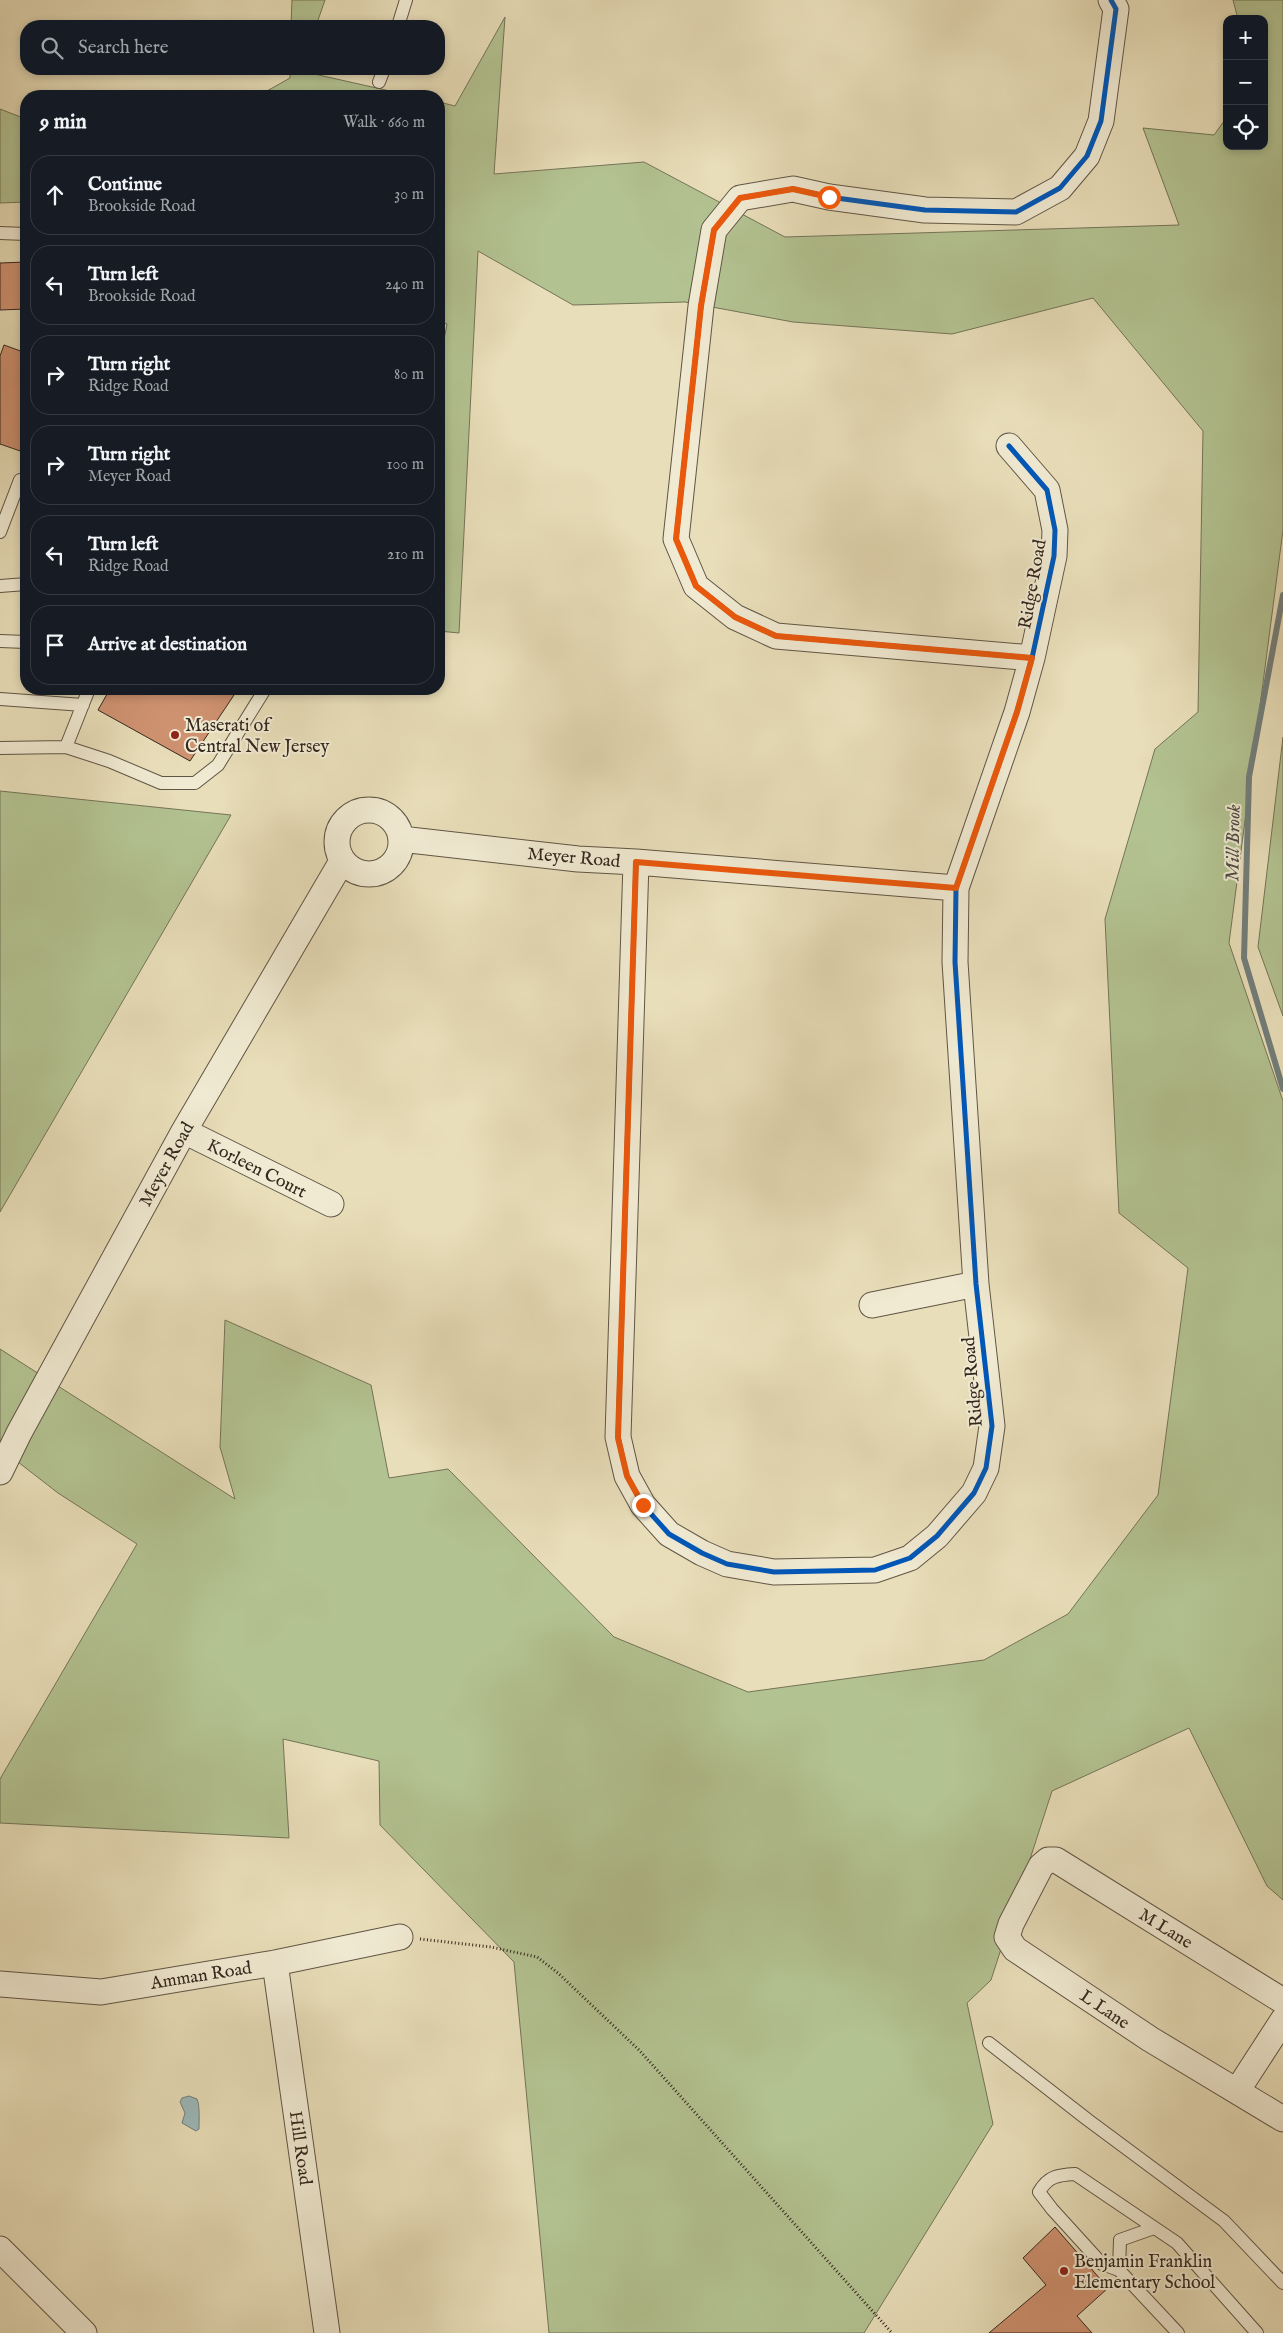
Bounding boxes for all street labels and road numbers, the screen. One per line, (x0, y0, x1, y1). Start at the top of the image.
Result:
street label: Ridge Road (1014, 537, 1053, 631)
street label: Meyer Road (526, 843, 622, 874)
street label: Meyer Road (135, 1118, 200, 1211)
street label: Korleen Court (203, 1134, 310, 1204)
street label: Ridge Road (958, 1335, 989, 1428)
street label: M Lane (1134, 1904, 1196, 1955)
street label: Amman Road (148, 1957, 254, 1996)
street label: L Lane (1075, 1985, 1133, 2035)
street label: Hill Road (283, 2110, 316, 2187)

